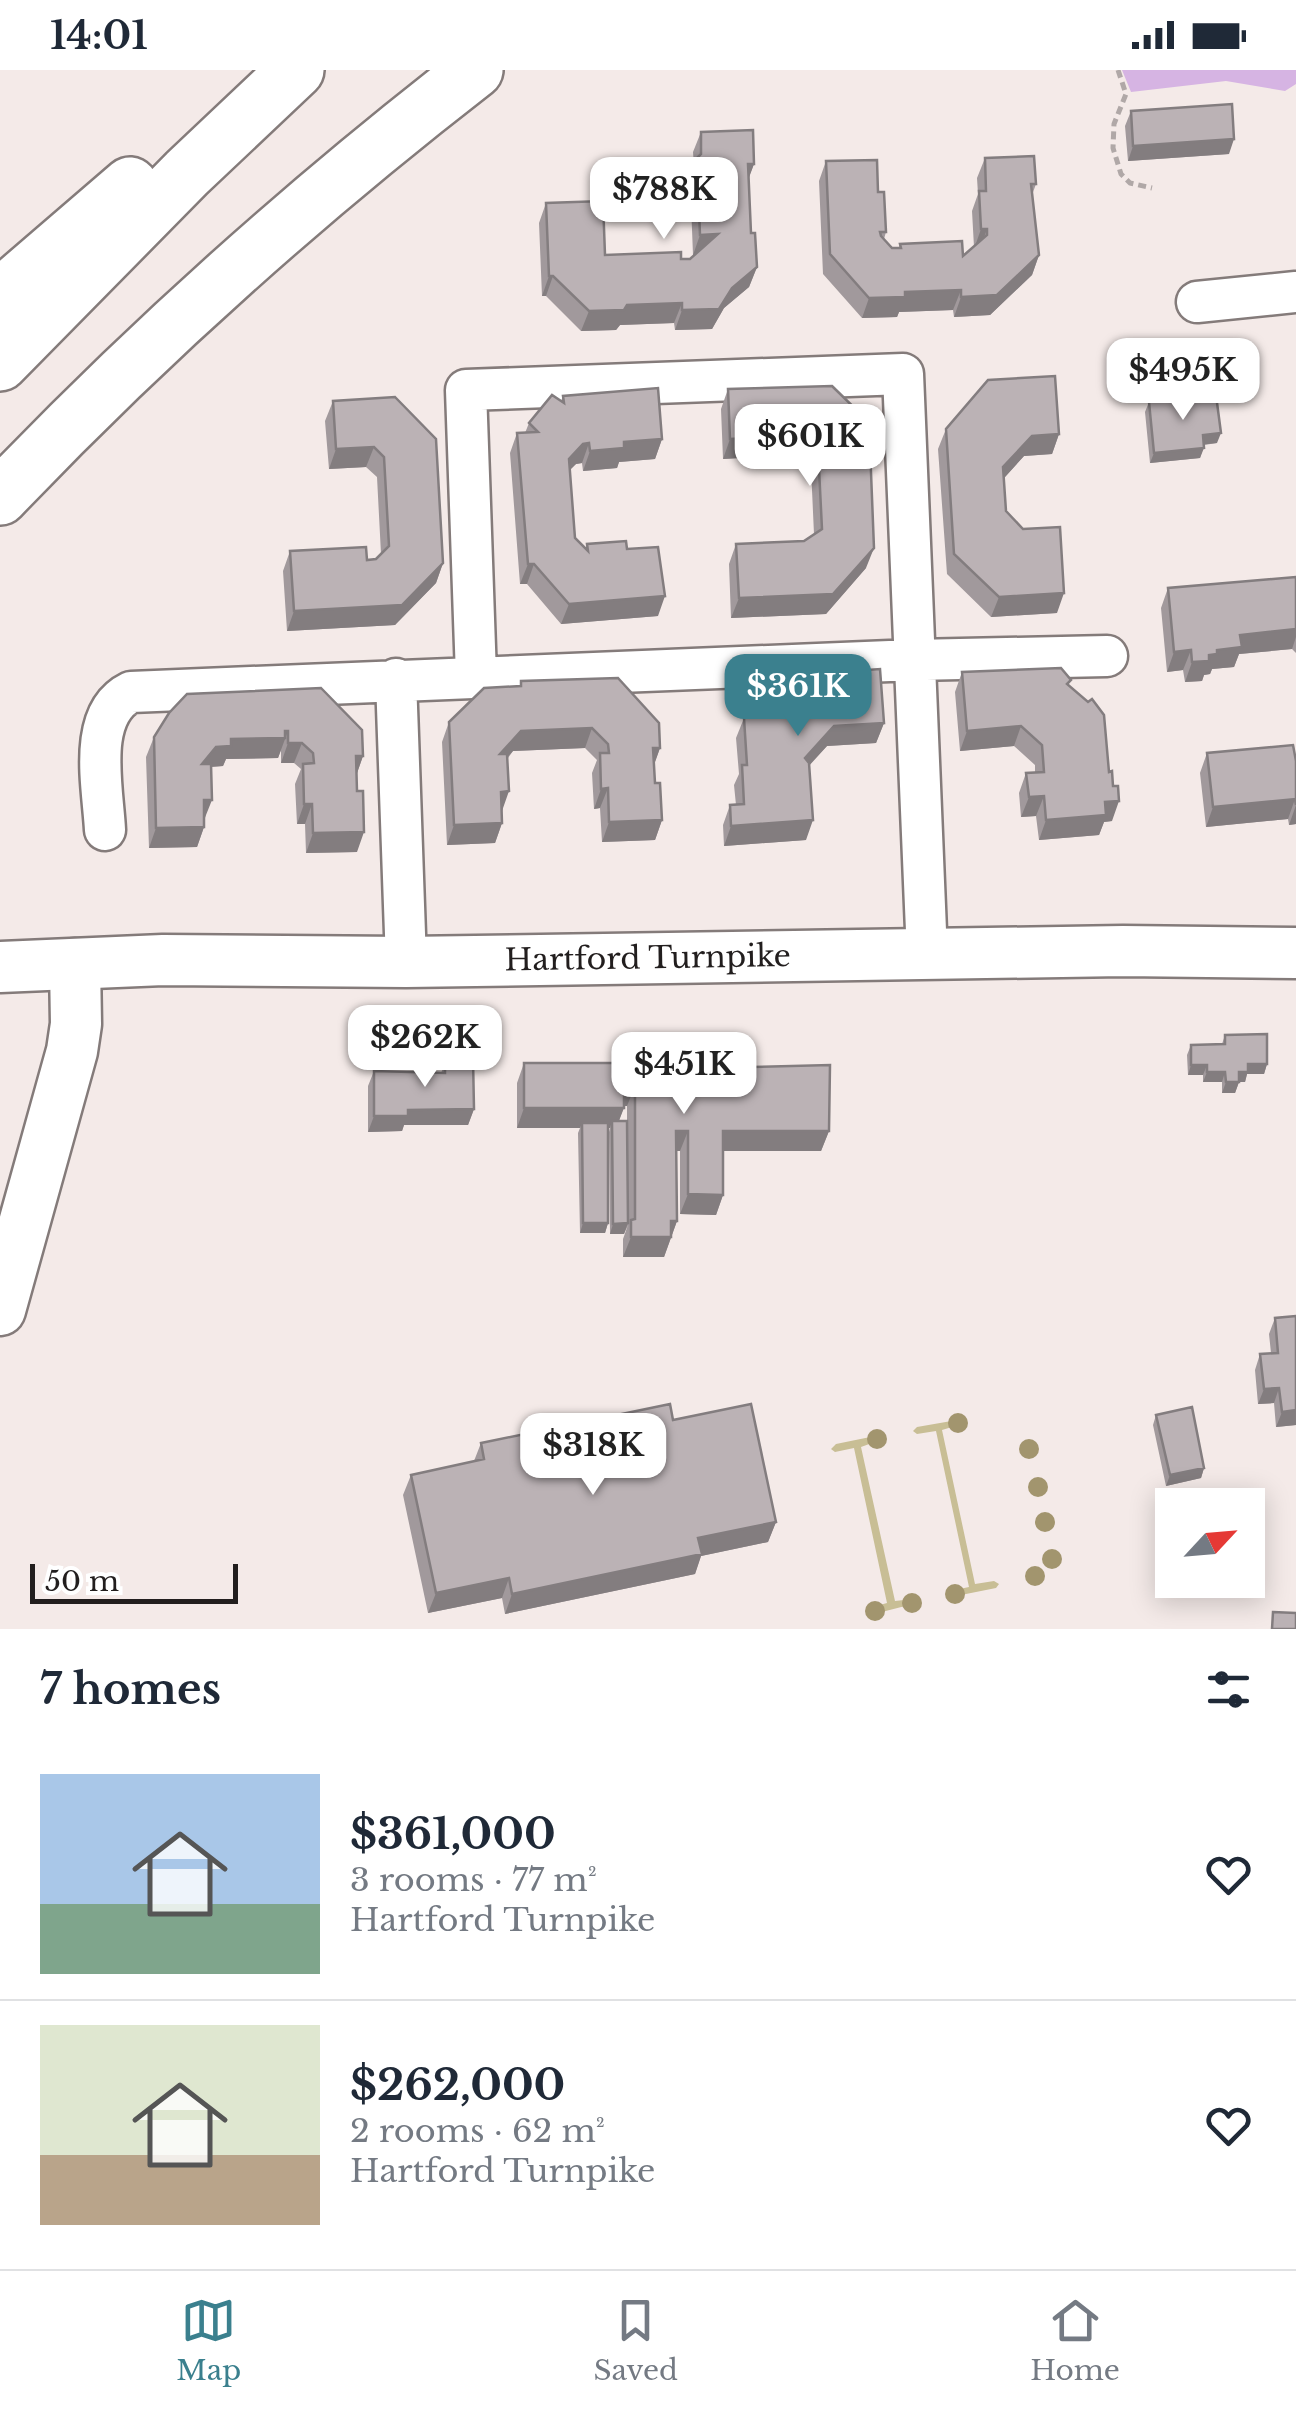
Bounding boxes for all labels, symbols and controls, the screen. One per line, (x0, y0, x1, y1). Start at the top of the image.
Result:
text: 14:01 (50, 12, 148, 59)
pin: $788K (594, 157, 734, 242)
text: $788K (612, 169, 716, 209)
pin: $495K (1113, 338, 1253, 423)
text: $495K (1129, 350, 1237, 390)
pin: $601K (740, 404, 880, 489)
text: $601K (757, 416, 863, 456)
pin: $361K (728, 654, 868, 739)
text: $361K (747, 666, 849, 706)
street label: Hartford Turnpike (504, 937, 791, 978)
pin: $262K (355, 1005, 495, 1090)
text: $262K (370, 1017, 480, 1057)
pin: $451K (614, 1032, 754, 1117)
text: $451K (633, 1044, 735, 1084)
pin: $318K (523, 1413, 663, 1498)
text: $318K (542, 1425, 644, 1465)
north arrow (1155, 1488, 1265, 1598)
map controls (1155, 1488, 1265, 1598)
scale bar (30, 1559, 238, 1604)
text: 50 m (45, 1564, 119, 1599)
icon: filters (1201, 1662, 1256, 1717)
text: 7 homes (40, 1663, 221, 1715)
text: $361,000 (350, 1808, 556, 1860)
icon: home (120, 1814, 240, 1934)
icon: heart (1201, 1847, 1256, 1902)
text: 3 rooms · 77 m² (350, 1860, 597, 1900)
text: Hartford Turnpike (350, 1900, 655, 1940)
text: $262,000 (350, 2059, 565, 2111)
icon: home (120, 2065, 240, 2185)
icon: heart (1201, 2098, 1256, 2153)
text: 2 rooms · 62 m² (350, 2111, 605, 2151)
text: Hartford Turnpike (350, 2151, 655, 2191)
tab: Map (176, 2293, 241, 2388)
tab: Saved (594, 2293, 678, 2388)
tab: Home (1030, 2293, 1120, 2388)

